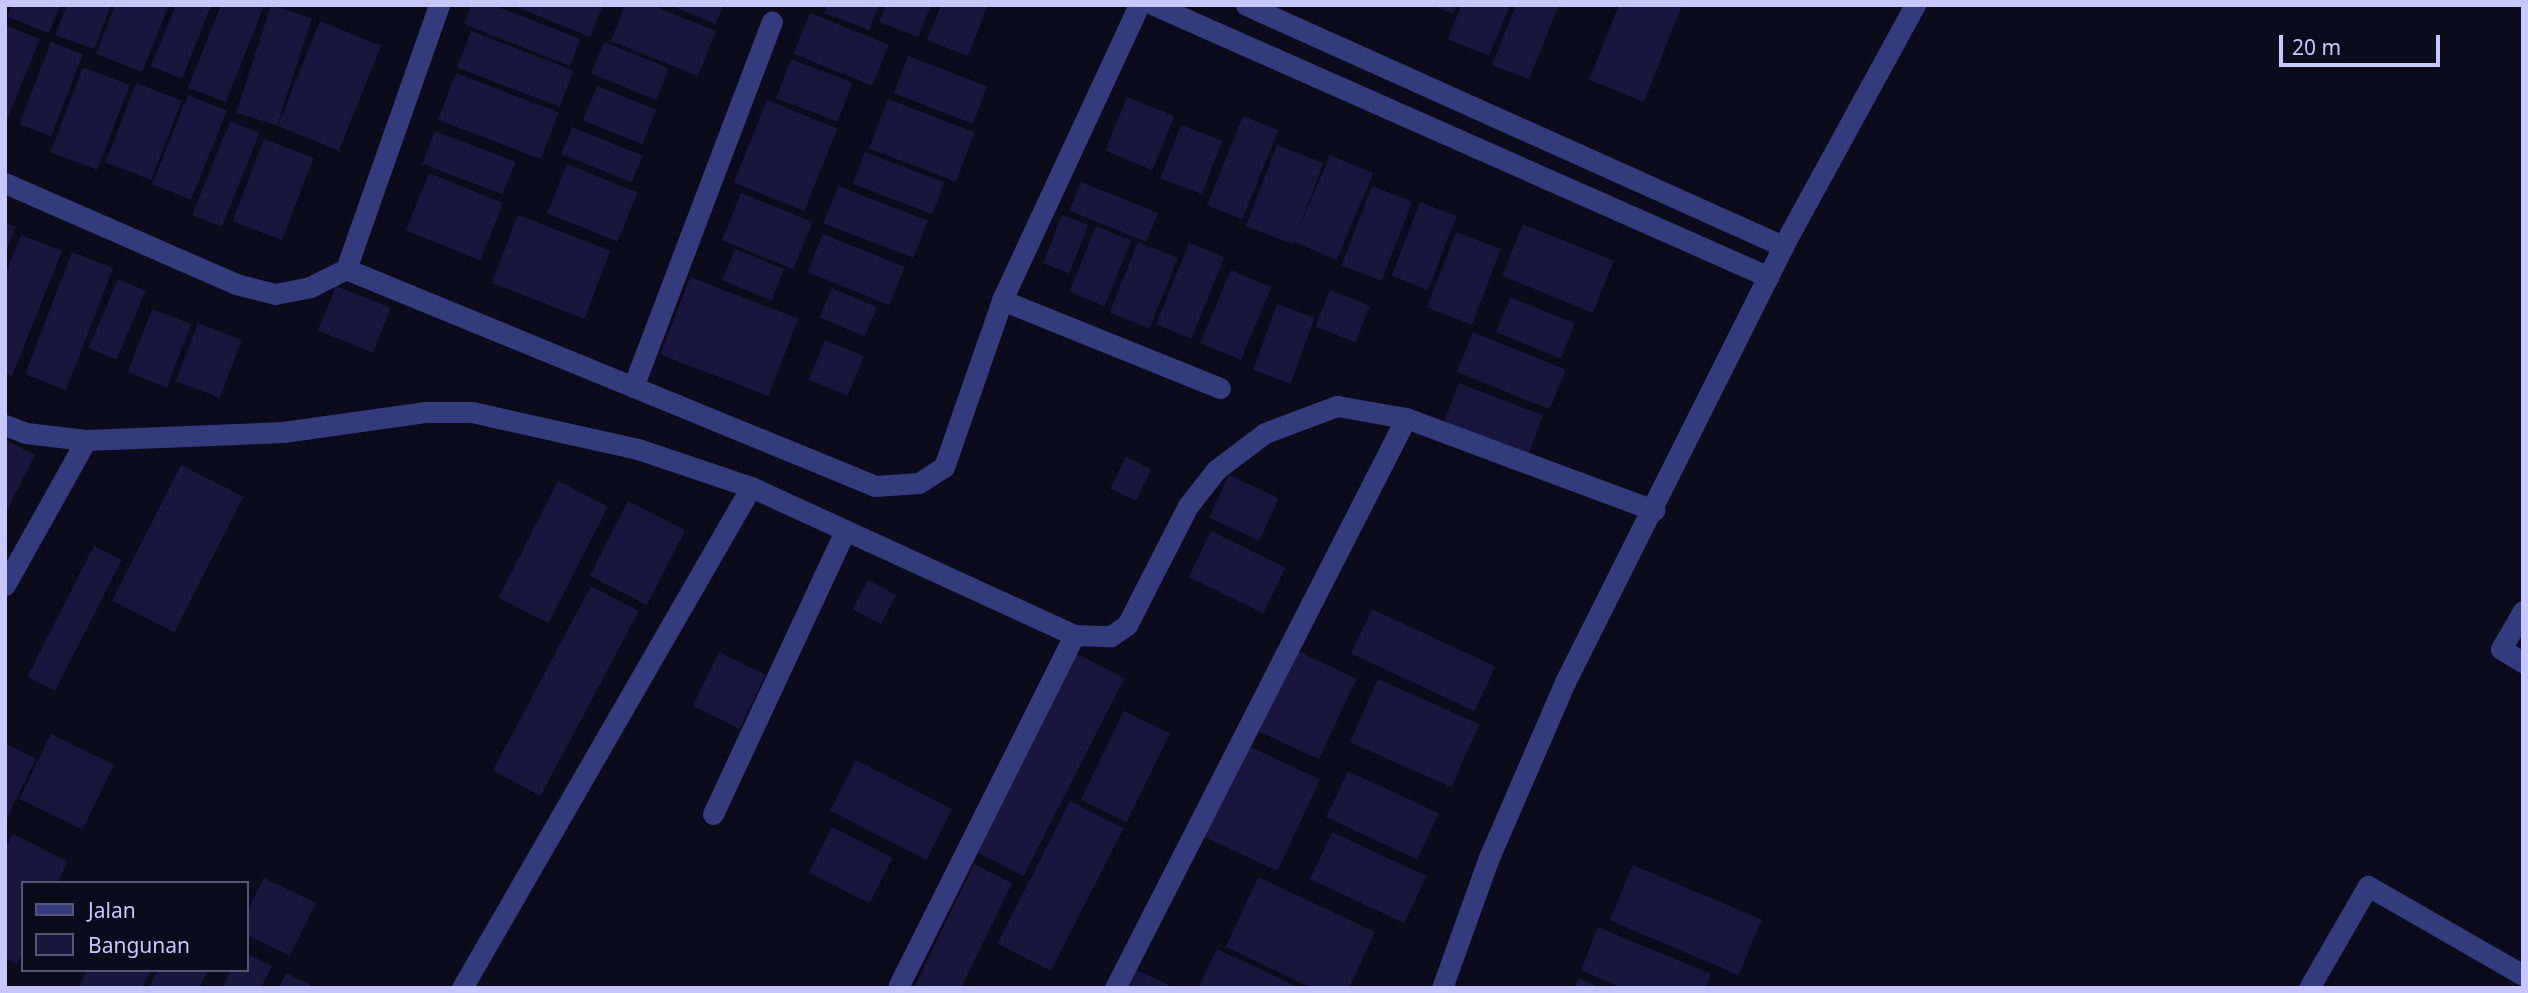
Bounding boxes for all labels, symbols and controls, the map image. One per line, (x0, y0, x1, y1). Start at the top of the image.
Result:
scale bar (2283, 21, 2444, 65)
text: 20 m (2292, 33, 2341, 61)
legend (21, 881, 248, 972)
text: Jalan (88, 896, 136, 924)
text: Bangunan (88, 931, 190, 959)

